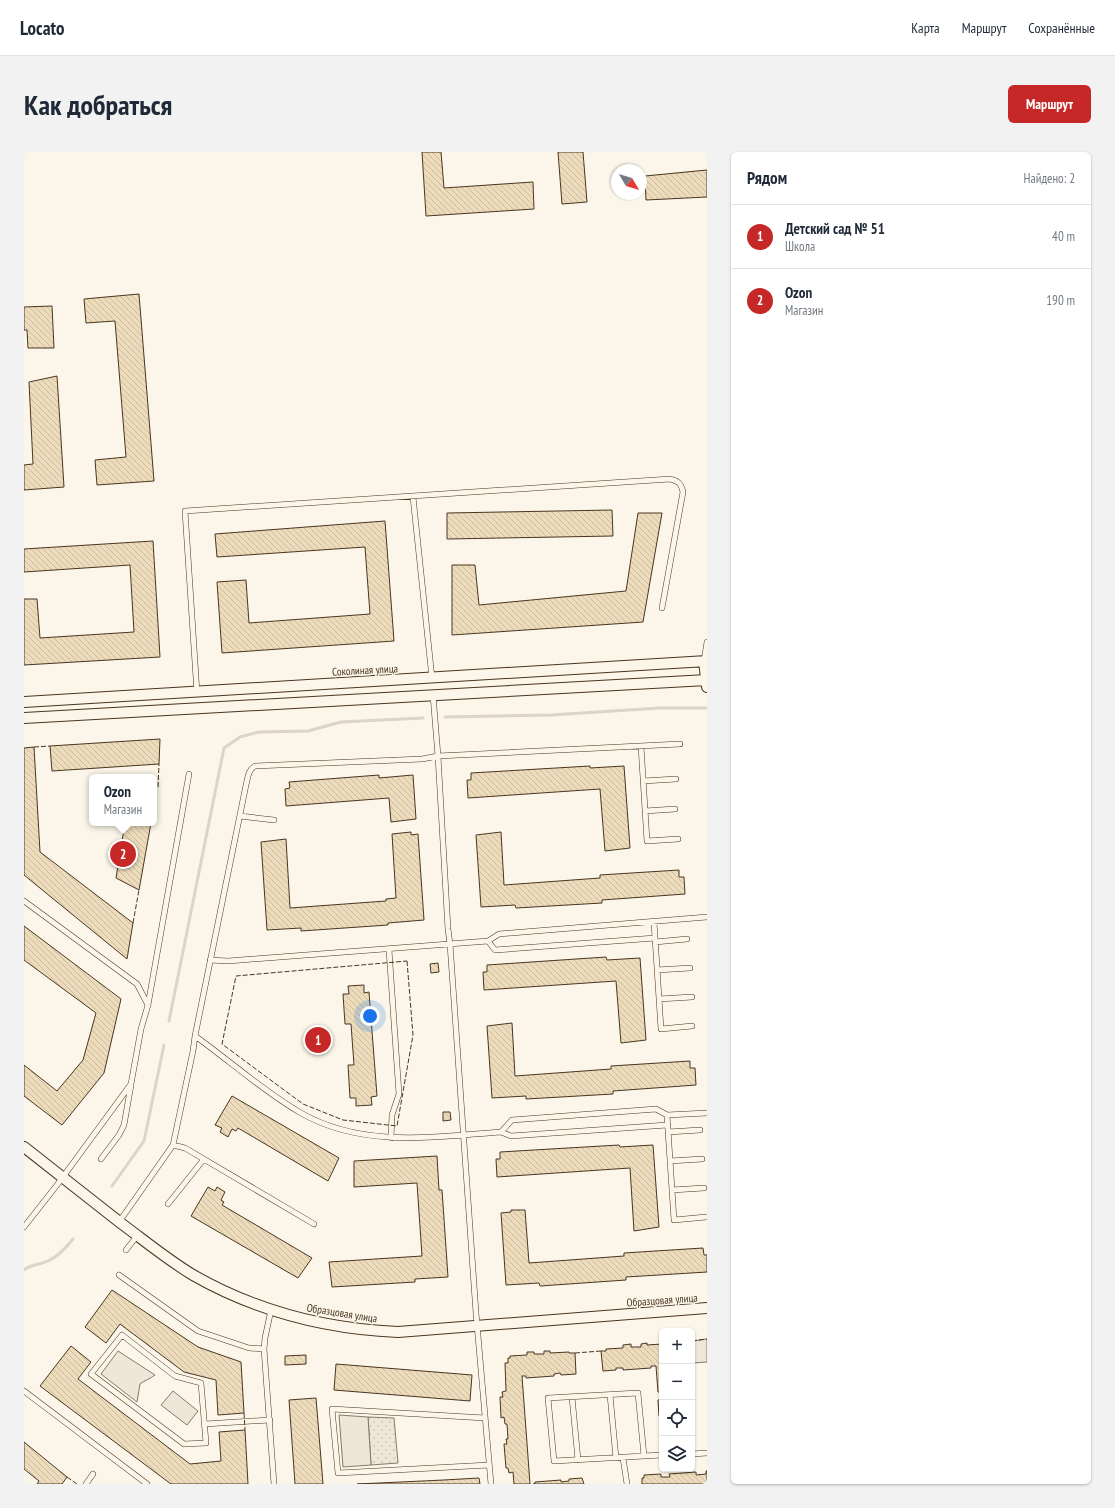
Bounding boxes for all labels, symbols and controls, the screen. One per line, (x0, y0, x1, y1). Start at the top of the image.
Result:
text: Locato (20, 16, 65, 40)
text: Карта (911, 19, 940, 37)
text: Маршрут (962, 19, 1006, 37)
text: Сохранённые (1028, 19, 1095, 37)
button: Маршрут (1008, 85, 1091, 123)
text: Как добраться (24, 86, 172, 123)
north arrow (611, 164, 647, 200)
text: Рядом (747, 167, 787, 189)
text: Найдено: 2 (1024, 170, 1075, 187)
text: Детский сад № 51 (785, 219, 885, 238)
text: 1 (757, 228, 763, 245)
text: 40 m (1052, 228, 1075, 245)
text: Школа (785, 238, 815, 255)
text: Ozon (785, 283, 812, 302)
text: 2 (757, 292, 763, 309)
text: 190 m (1046, 292, 1075, 309)
text: Магазин (785, 302, 823, 319)
street label: Соколиная улица (332, 661, 398, 679)
popup (89, 774, 157, 826)
text: Ozon (104, 782, 131, 801)
text: Магазин (104, 801, 142, 818)
pin: 2 (110, 839, 136, 869)
your location (360, 1006, 380, 1026)
pin: 1 (305, 1025, 331, 1055)
street label: Образцовая улица (626, 1291, 698, 1309)
street label: Образцовая улица (306, 1301, 378, 1325)
map controls (659, 1328, 695, 1472)
button: + (659, 1328, 695, 1364)
button: − (659, 1364, 695, 1400)
button: locate (659, 1400, 695, 1436)
button: layers (659, 1436, 695, 1472)

